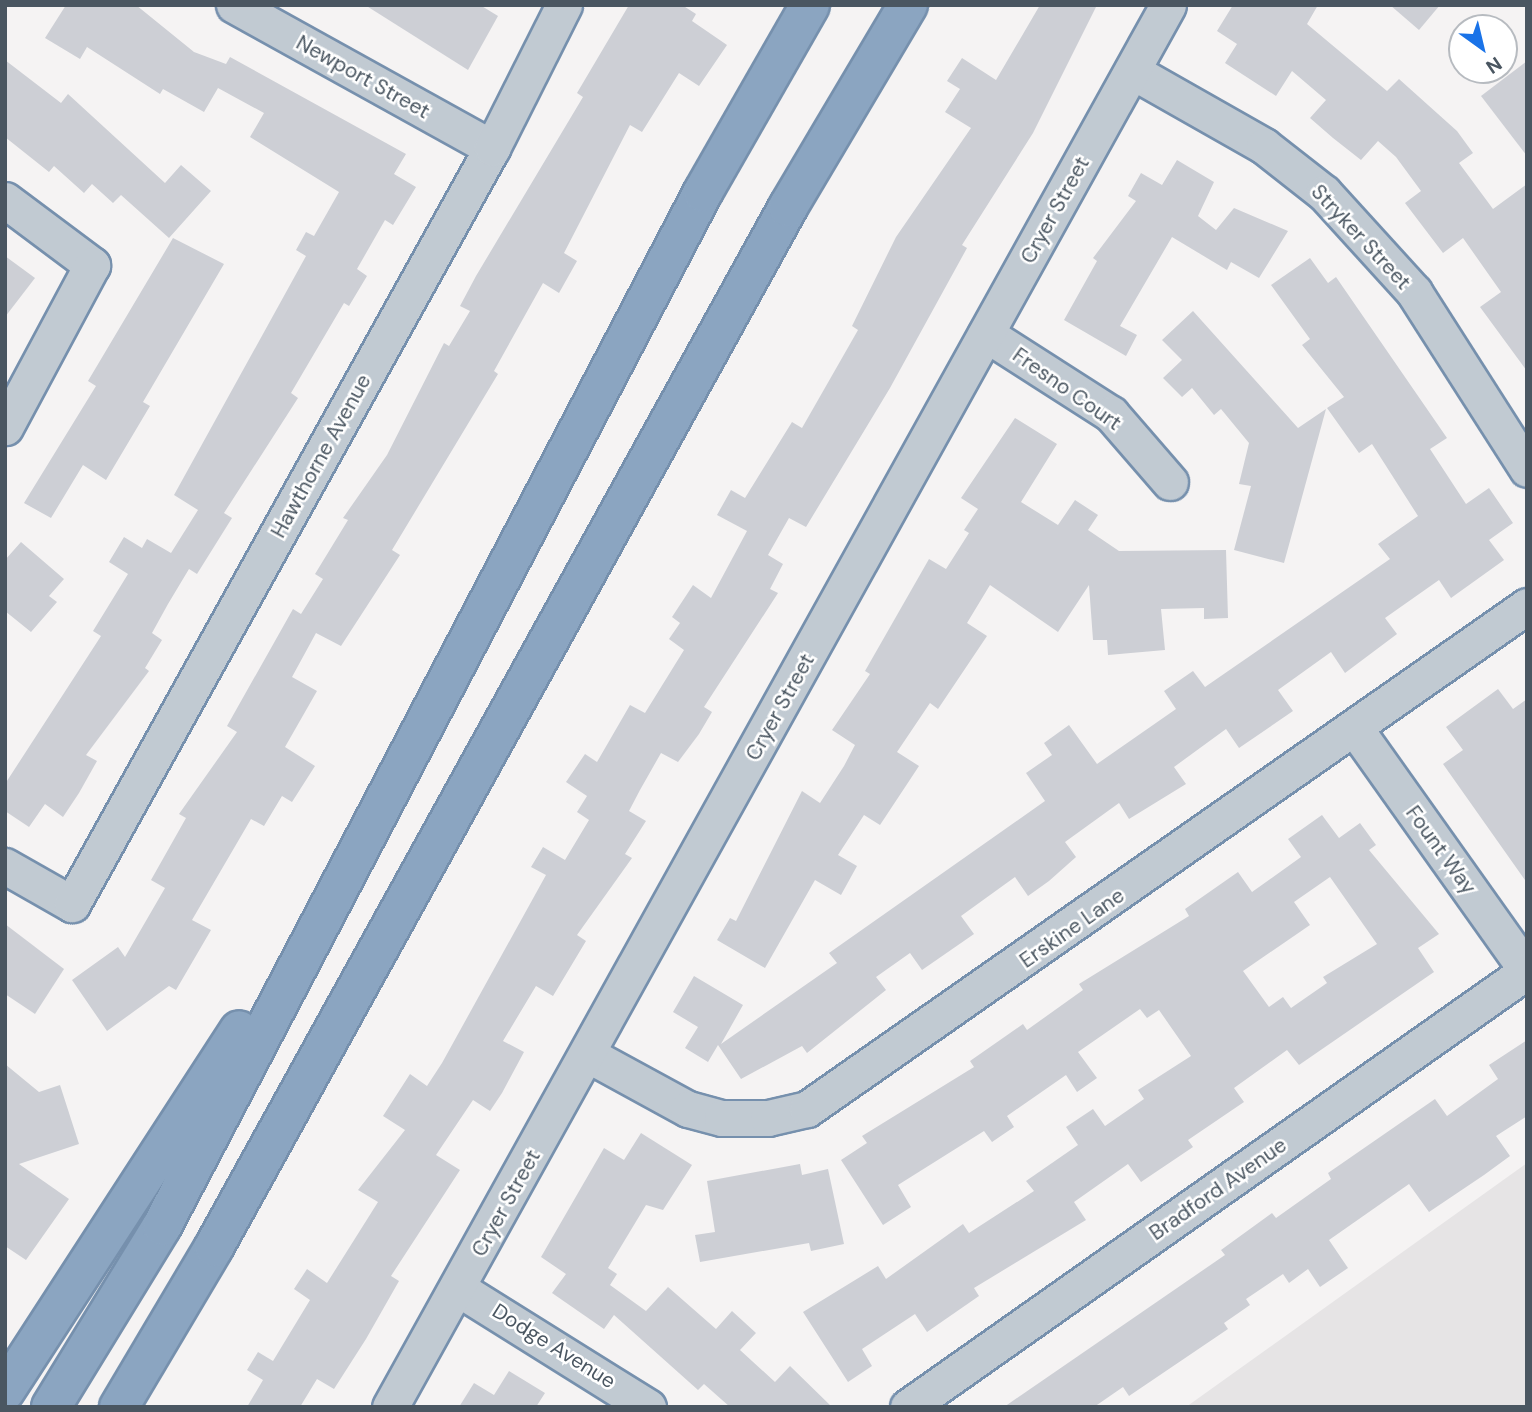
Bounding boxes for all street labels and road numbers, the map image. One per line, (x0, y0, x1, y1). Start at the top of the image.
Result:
street label: Newport Street (292, 30, 434, 124)
street label: Cryer Street (1015, 152, 1095, 268)
street label: Stryker Street (1306, 179, 1416, 295)
street label: Fresno Court (1008, 342, 1126, 436)
street label: Hawthorne Avenue (266, 370, 376, 542)
street label: Cryer Street (740, 649, 820, 765)
street label: Fount Way (1400, 801, 1482, 899)
street label: Erskine Lane (1015, 883, 1129, 973)
street label: Bradford Avenue (1145, 1132, 1291, 1246)
street label: Cryer Street (466, 1145, 546, 1261)
street label: Dodge Avenue (488, 1298, 620, 1394)

